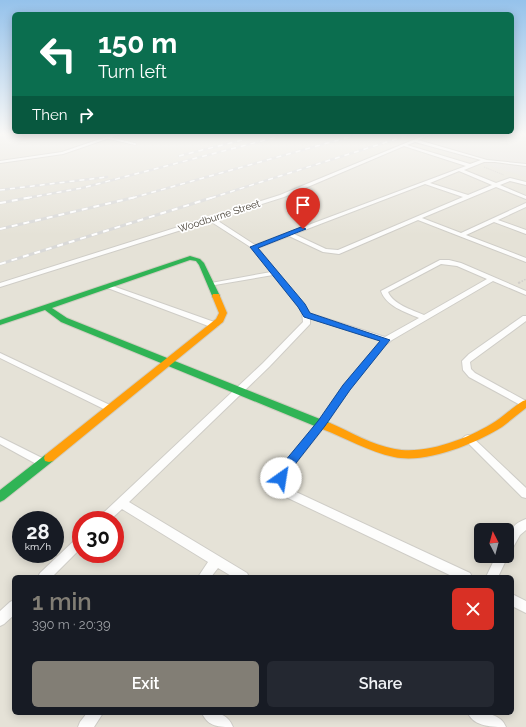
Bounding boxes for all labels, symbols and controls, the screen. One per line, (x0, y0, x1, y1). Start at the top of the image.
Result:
text: 150 m (98, 27, 177, 60)
icon: left (32, 28, 84, 80)
text: Turn left (98, 61, 167, 82)
icon: right (75, 104, 97, 126)
text: Then (32, 106, 67, 124)
pin (286, 188, 320, 229)
icon: arrive (292, 194, 314, 216)
street label: Woodburne Street (177, 197, 262, 234)
position arrow (260, 457, 302, 499)
speed limit sign: 30 (72, 511, 124, 563)
text: 28 (26, 520, 50, 544)
north arrow (474, 523, 514, 563)
map controls (474, 523, 514, 563)
text: km/h (25, 541, 51, 552)
text: 1 min (32, 587, 92, 616)
button: close (452, 588, 494, 630)
text: 390 m · 20:39 (32, 617, 111, 632)
button: Exit (32, 661, 259, 707)
button: Share (267, 661, 494, 707)

